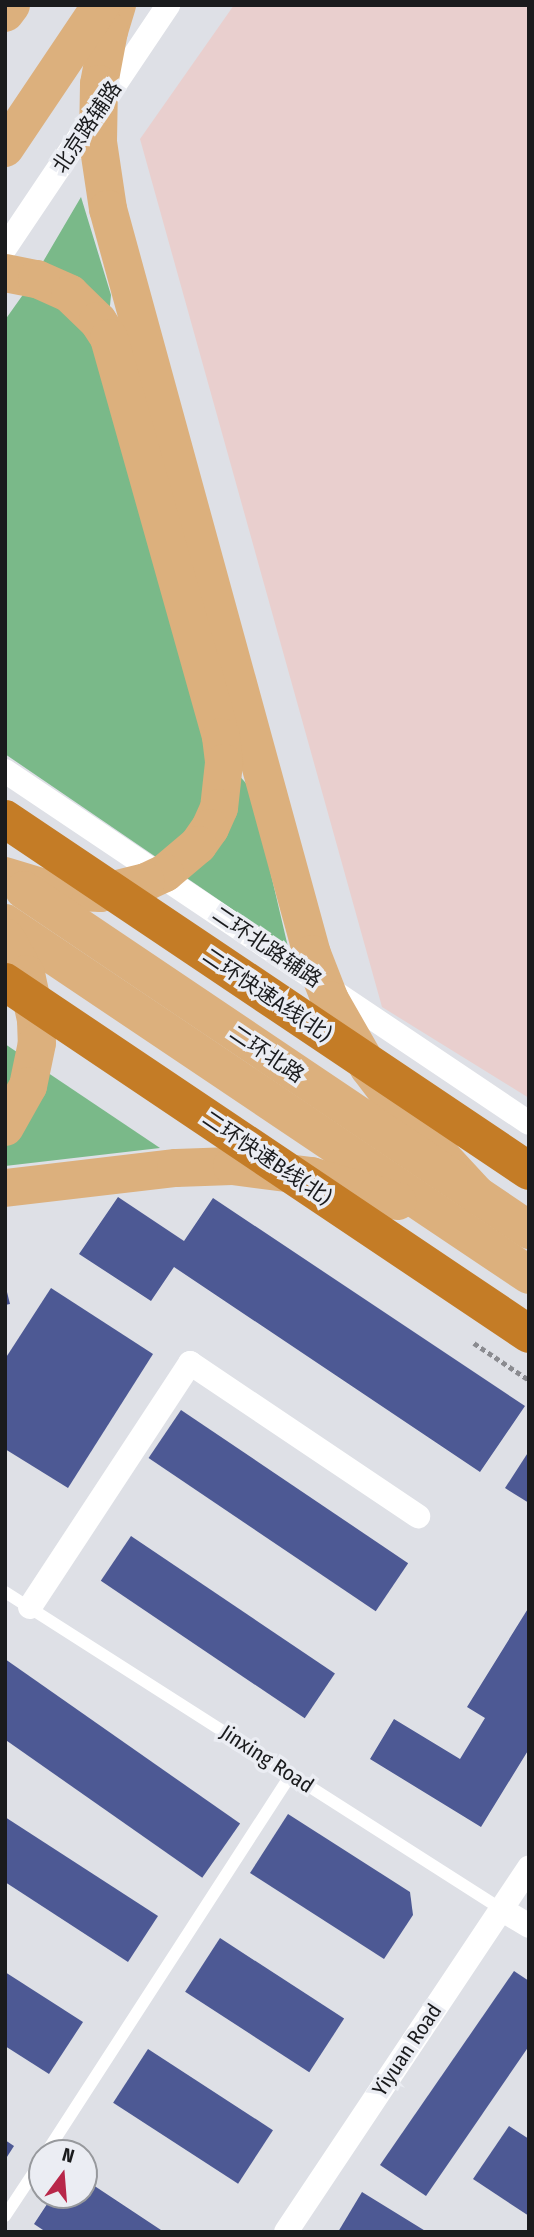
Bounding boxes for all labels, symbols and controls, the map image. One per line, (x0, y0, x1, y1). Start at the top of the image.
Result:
street label: 北京路辅路 (47, 76, 127, 178)
street label: 二环北路辅路 (208, 901, 326, 993)
street label: 二环快速A线(北) (198, 943, 336, 1047)
street label: 二环北路 (225, 1020, 309, 1088)
street label: 二环快速B线(北) (198, 1106, 336, 1210)
street label: Jinxing Road (216, 1720, 318, 1798)
street label: Yiyuan Road (367, 1999, 447, 2101)
north arrow (28, 2139, 98, 2209)
text: N (60, 2143, 77, 2168)

